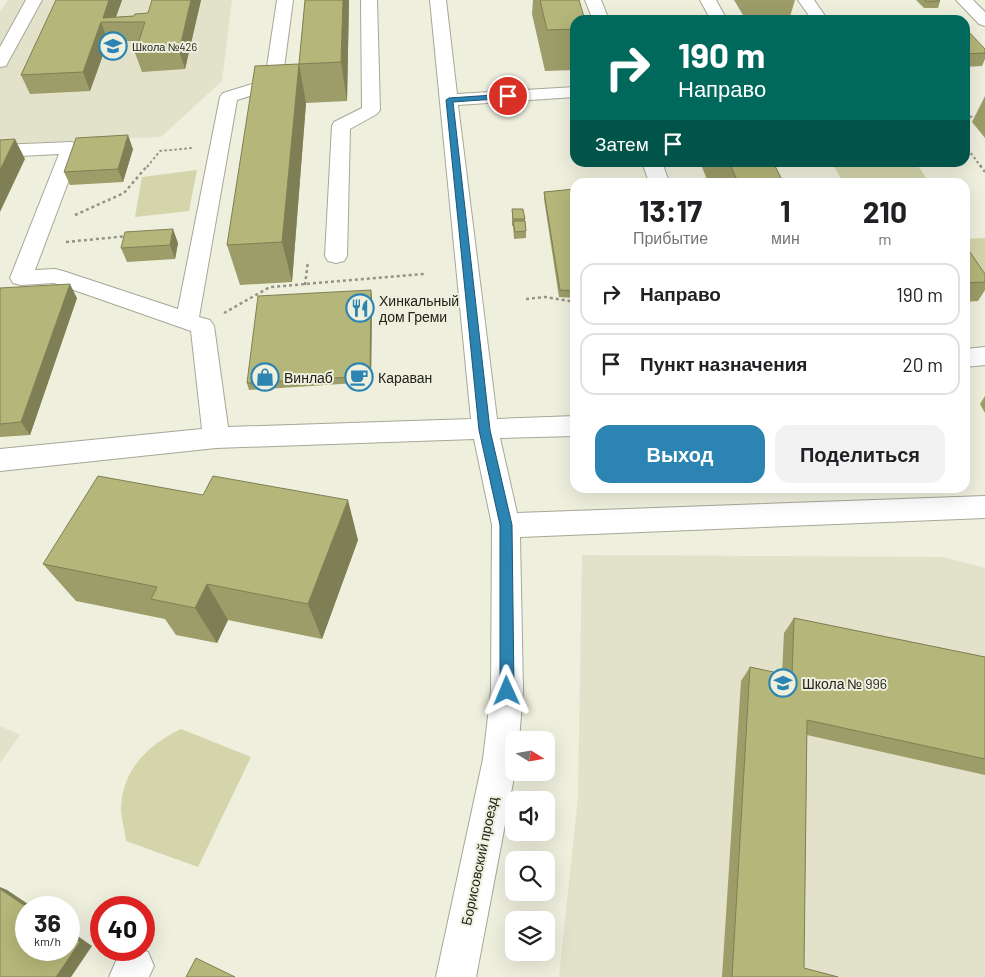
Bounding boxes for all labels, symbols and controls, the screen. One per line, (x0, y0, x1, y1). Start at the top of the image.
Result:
school or university icon: Школа №426 (98, 31, 128, 61)
text: 190 m (678, 33, 765, 75)
icon: right (595, 35, 660, 100)
place label: Школа №426 (132, 40, 197, 53)
pin (487, 75, 529, 117)
text: Направо (678, 75, 766, 101)
icon: arrive (494, 82, 522, 110)
icon: arrive (659, 130, 687, 158)
text: Затем (595, 132, 649, 155)
text: 13:17 (639, 192, 702, 228)
text: 1 (780, 192, 791, 228)
text: 210 (863, 193, 907, 229)
text: Прибытие (633, 228, 708, 247)
text: мин (771, 228, 800, 247)
text: m (878, 229, 892, 248)
icon: right (597, 280, 625, 308)
text: Направо (640, 282, 721, 305)
text: 190 m (896, 283, 943, 306)
place label: Хинкальный дом Греми (379, 292, 459, 325)
restaurant icon: Хинкальный дом Греми (345, 293, 375, 323)
icon: arrive (597, 350, 625, 378)
text: Пункт назначения (640, 352, 807, 375)
text: 20 m (903, 353, 943, 376)
shop icon: Винлаб (250, 362, 280, 392)
cafe icon: Караван (344, 362, 374, 392)
place label: Винлаб (284, 369, 333, 386)
place label: Караван (378, 369, 432, 386)
button: Выход (595, 425, 765, 483)
button: Поделиться (775, 425, 945, 483)
position arrow (480, 664, 532, 716)
school or university icon: Школа № 996 (768, 668, 798, 698)
place label: Школа № 996 (802, 675, 887, 692)
north arrow (505, 731, 555, 781)
map controls (505, 731, 555, 961)
button: sound (505, 791, 555, 841)
street label: Борисовский проезд (457, 795, 501, 927)
button: search (505, 851, 555, 901)
speed limit sign: 40 (90, 896, 155, 961)
text: 36 (34, 907, 61, 937)
button: layers (505, 911, 555, 961)
text: km/h (34, 934, 61, 948)

